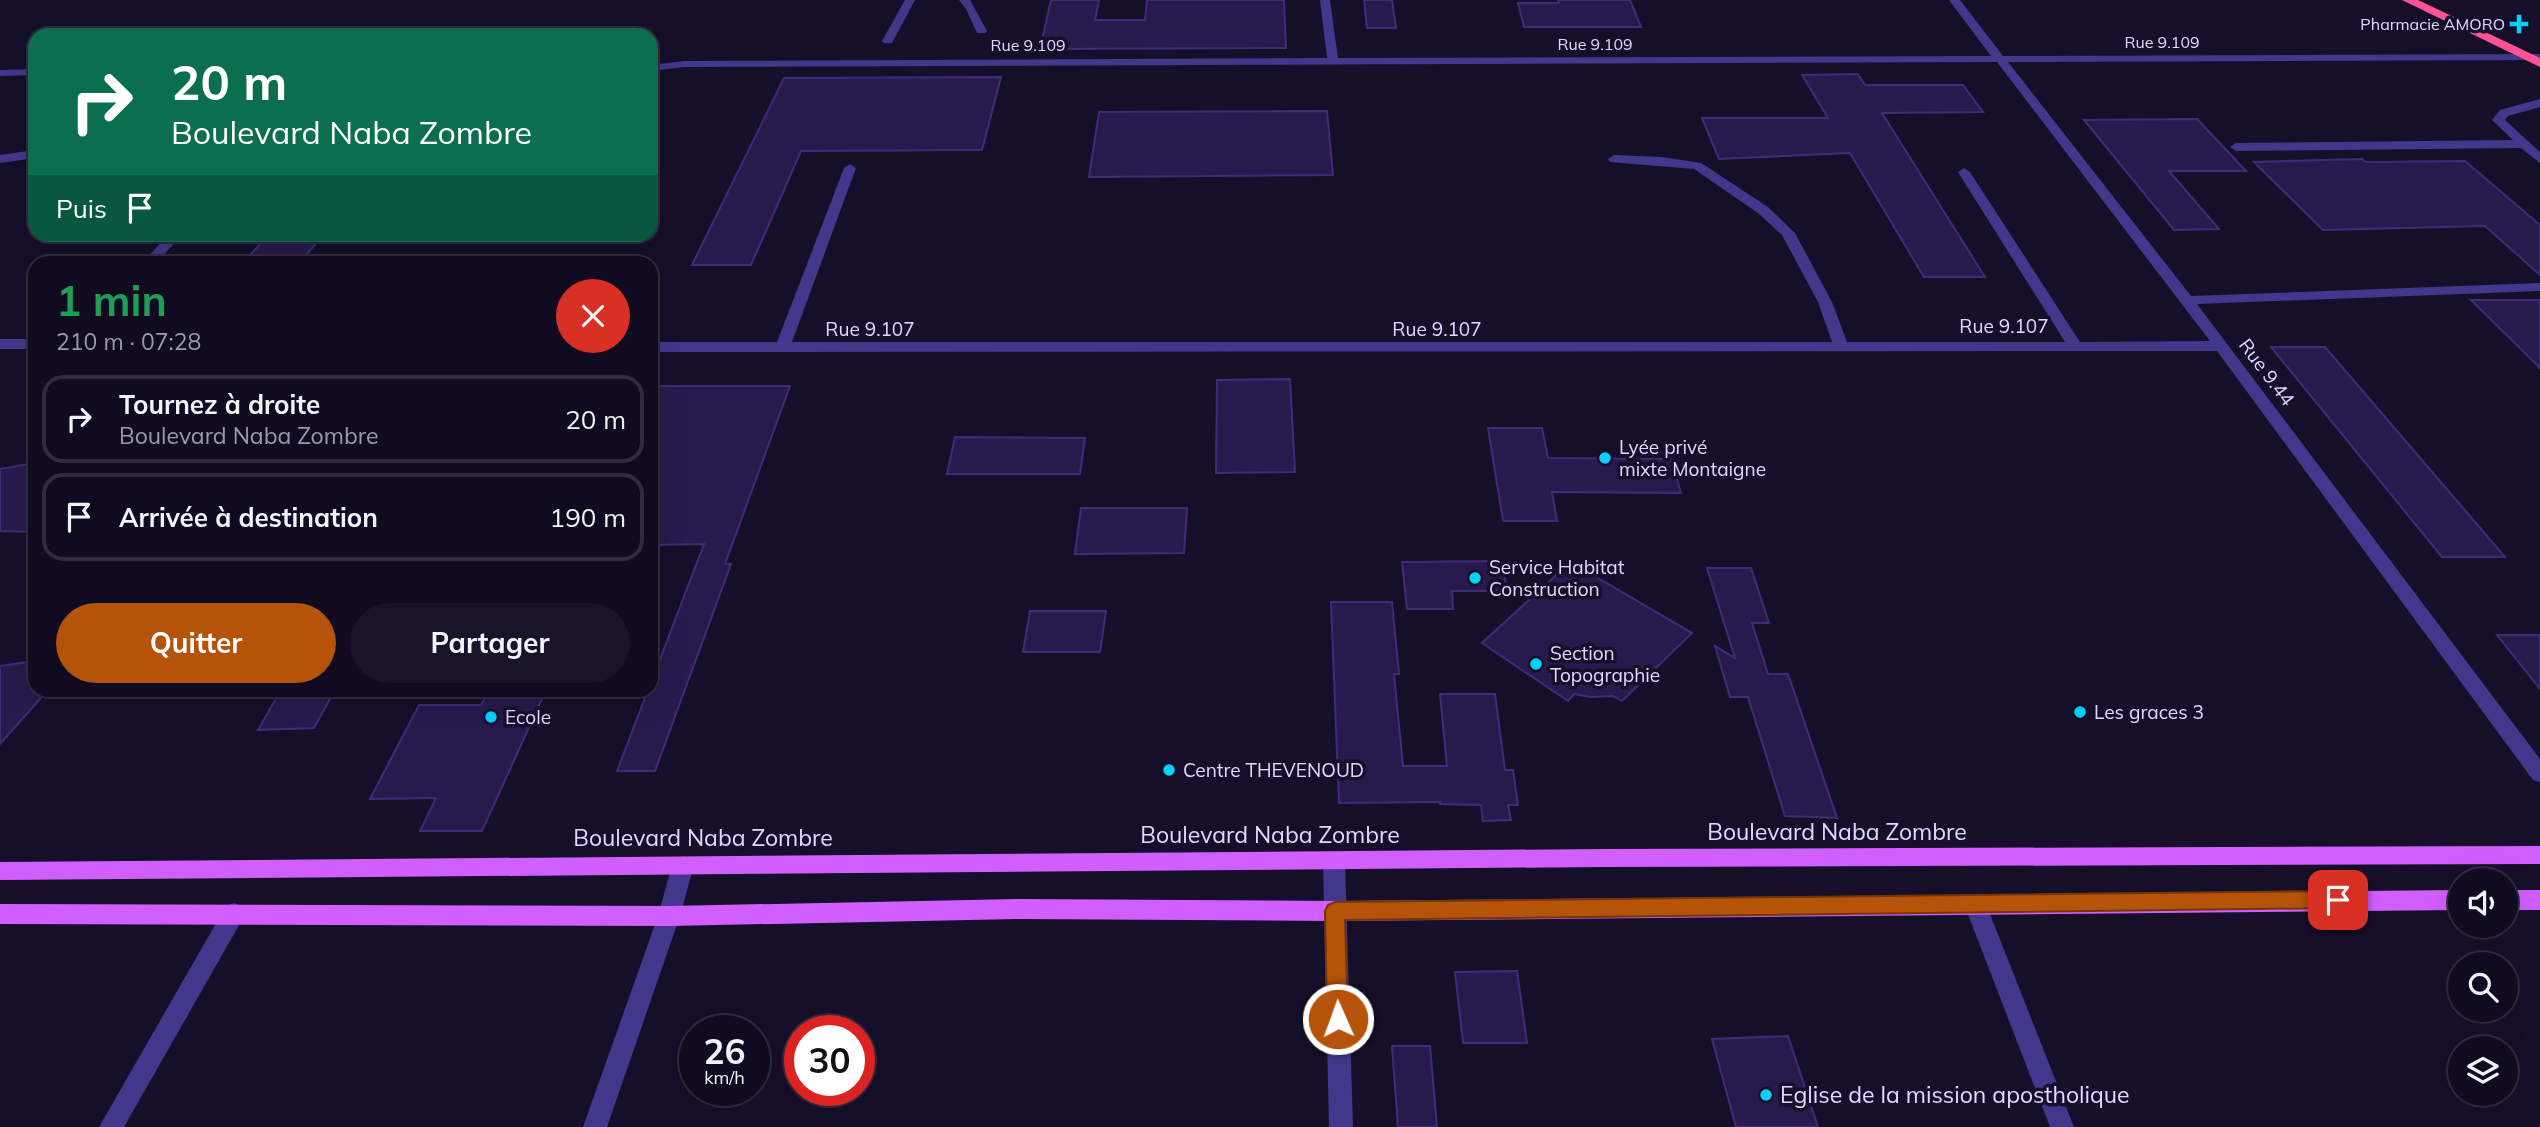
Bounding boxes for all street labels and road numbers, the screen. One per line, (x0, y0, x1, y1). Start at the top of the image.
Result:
street label: Rue 9.109 (2124, 32, 2200, 52)
street label: Rue 9.109 (1557, 34, 1633, 54)
street label: Rue 9.109 (990, 35, 1066, 55)
street label: Rue 9.107 (1959, 314, 2049, 338)
street label: Rue 9.107 (825, 317, 915, 341)
street label: Rue 9.107 (1392, 317, 1482, 341)
street label: Rue 9.44 (2234, 334, 2300, 410)
street label: Boulevard Naba Zombre (1707, 817, 1967, 846)
street label: Boulevard Naba Zombre (1140, 820, 1400, 849)
street label: Boulevard Naba Zombre (573, 823, 833, 852)

